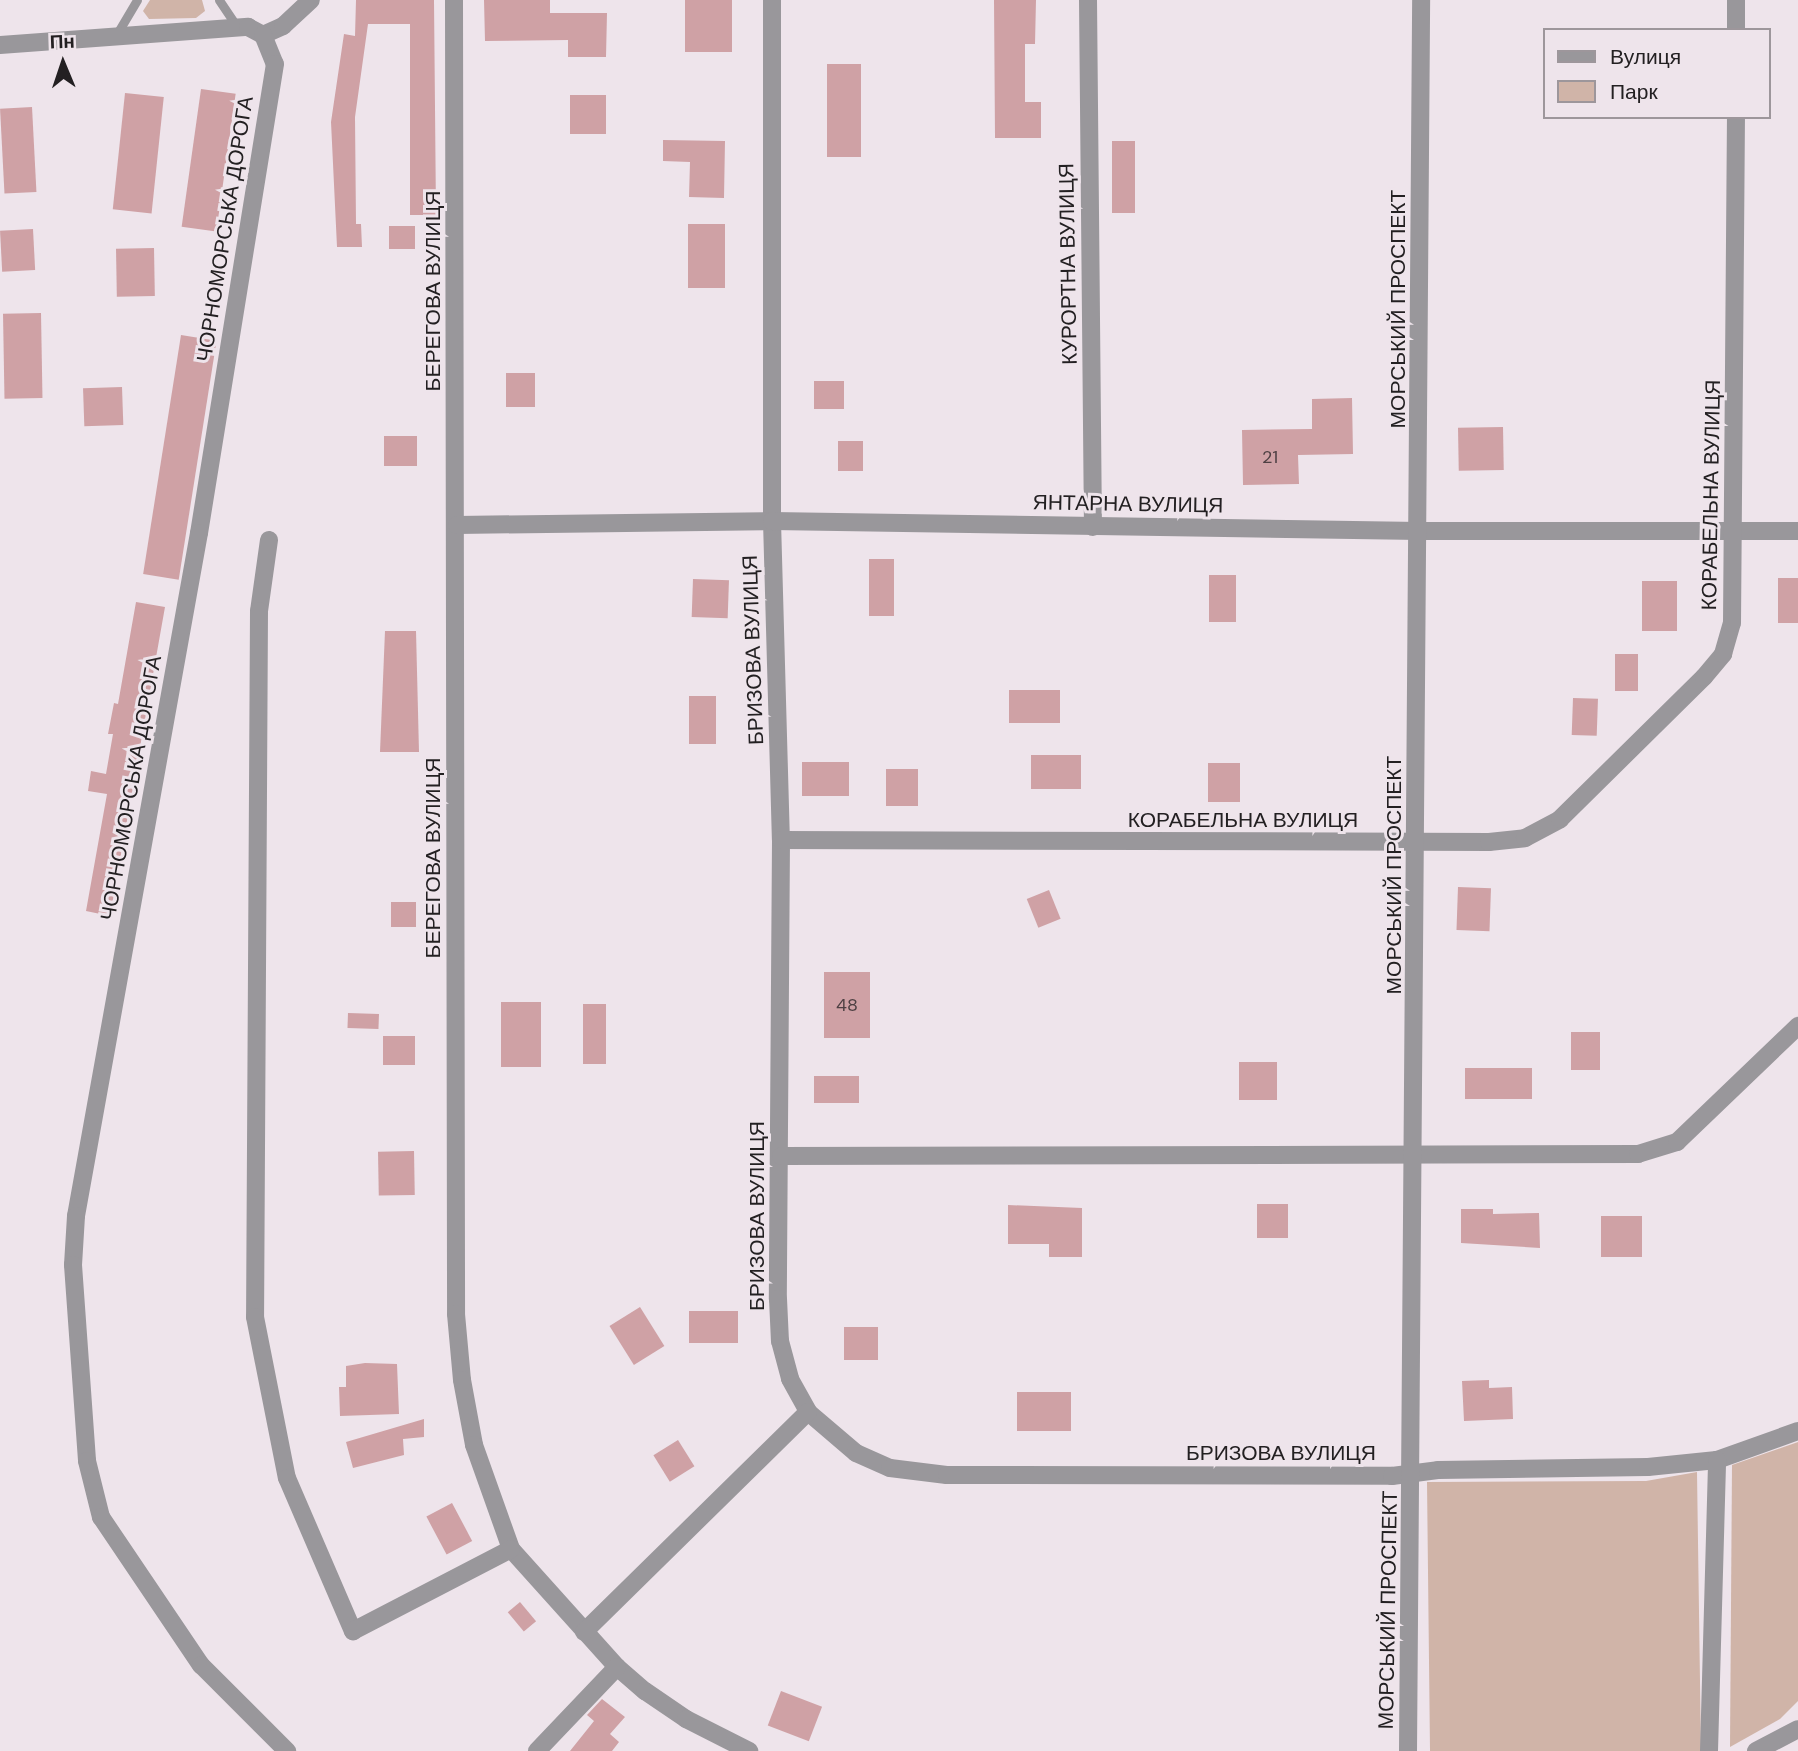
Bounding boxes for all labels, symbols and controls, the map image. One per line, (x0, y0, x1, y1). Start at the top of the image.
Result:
north arrow (28, 28, 98, 98)
legend (1542, 28, 1770, 119)
text: Пн (49, 29, 75, 54)
text: Вулиця (1610, 43, 1681, 71)
text: Парк (1610, 78, 1658, 106)
street label: ЧОРНОМОРСЬКА ДОРОГА (192, 94, 258, 364)
street label: КУРОРТНА ВУЛИЦЯ (1054, 163, 1082, 365)
street label: МОРСЬКИЙ ПРОСПЕКТ (1385, 190, 1411, 428)
street label: БЕРЕГОВА ВУЛИЦЯ (420, 191, 446, 391)
street label: КОРАБЕЛЬНА ВУЛИЦЯ (1696, 380, 1726, 610)
house number: 21 (1262, 446, 1278, 468)
street label: ЯНТАРНА ВУЛИЦЯ (1032, 490, 1224, 518)
street label: БРИЗОВА ВУЛИЦЯ (737, 555, 769, 745)
street label: ЧОРНОМОРСЬКА ДОРОГА (95, 654, 167, 922)
street label: МОРСЬКИЙ ПРОСПЕКТ (1381, 756, 1407, 994)
street label: БЕРЕГОВА ВУЛИЦЯ (420, 758, 446, 958)
street label: КОРАБЕЛЬНА ВУЛИЦЯ (1128, 807, 1358, 833)
house number: 48 (836, 994, 858, 1016)
street label: БРИЗОВА ВУЛИЦЯ (744, 1121, 770, 1311)
street label: БРИЗОВА ВУЛИЦЯ (1186, 1440, 1376, 1466)
street label: МОРСЬКИЙ ПРОСПЕКТ (1373, 1490, 1403, 1730)

